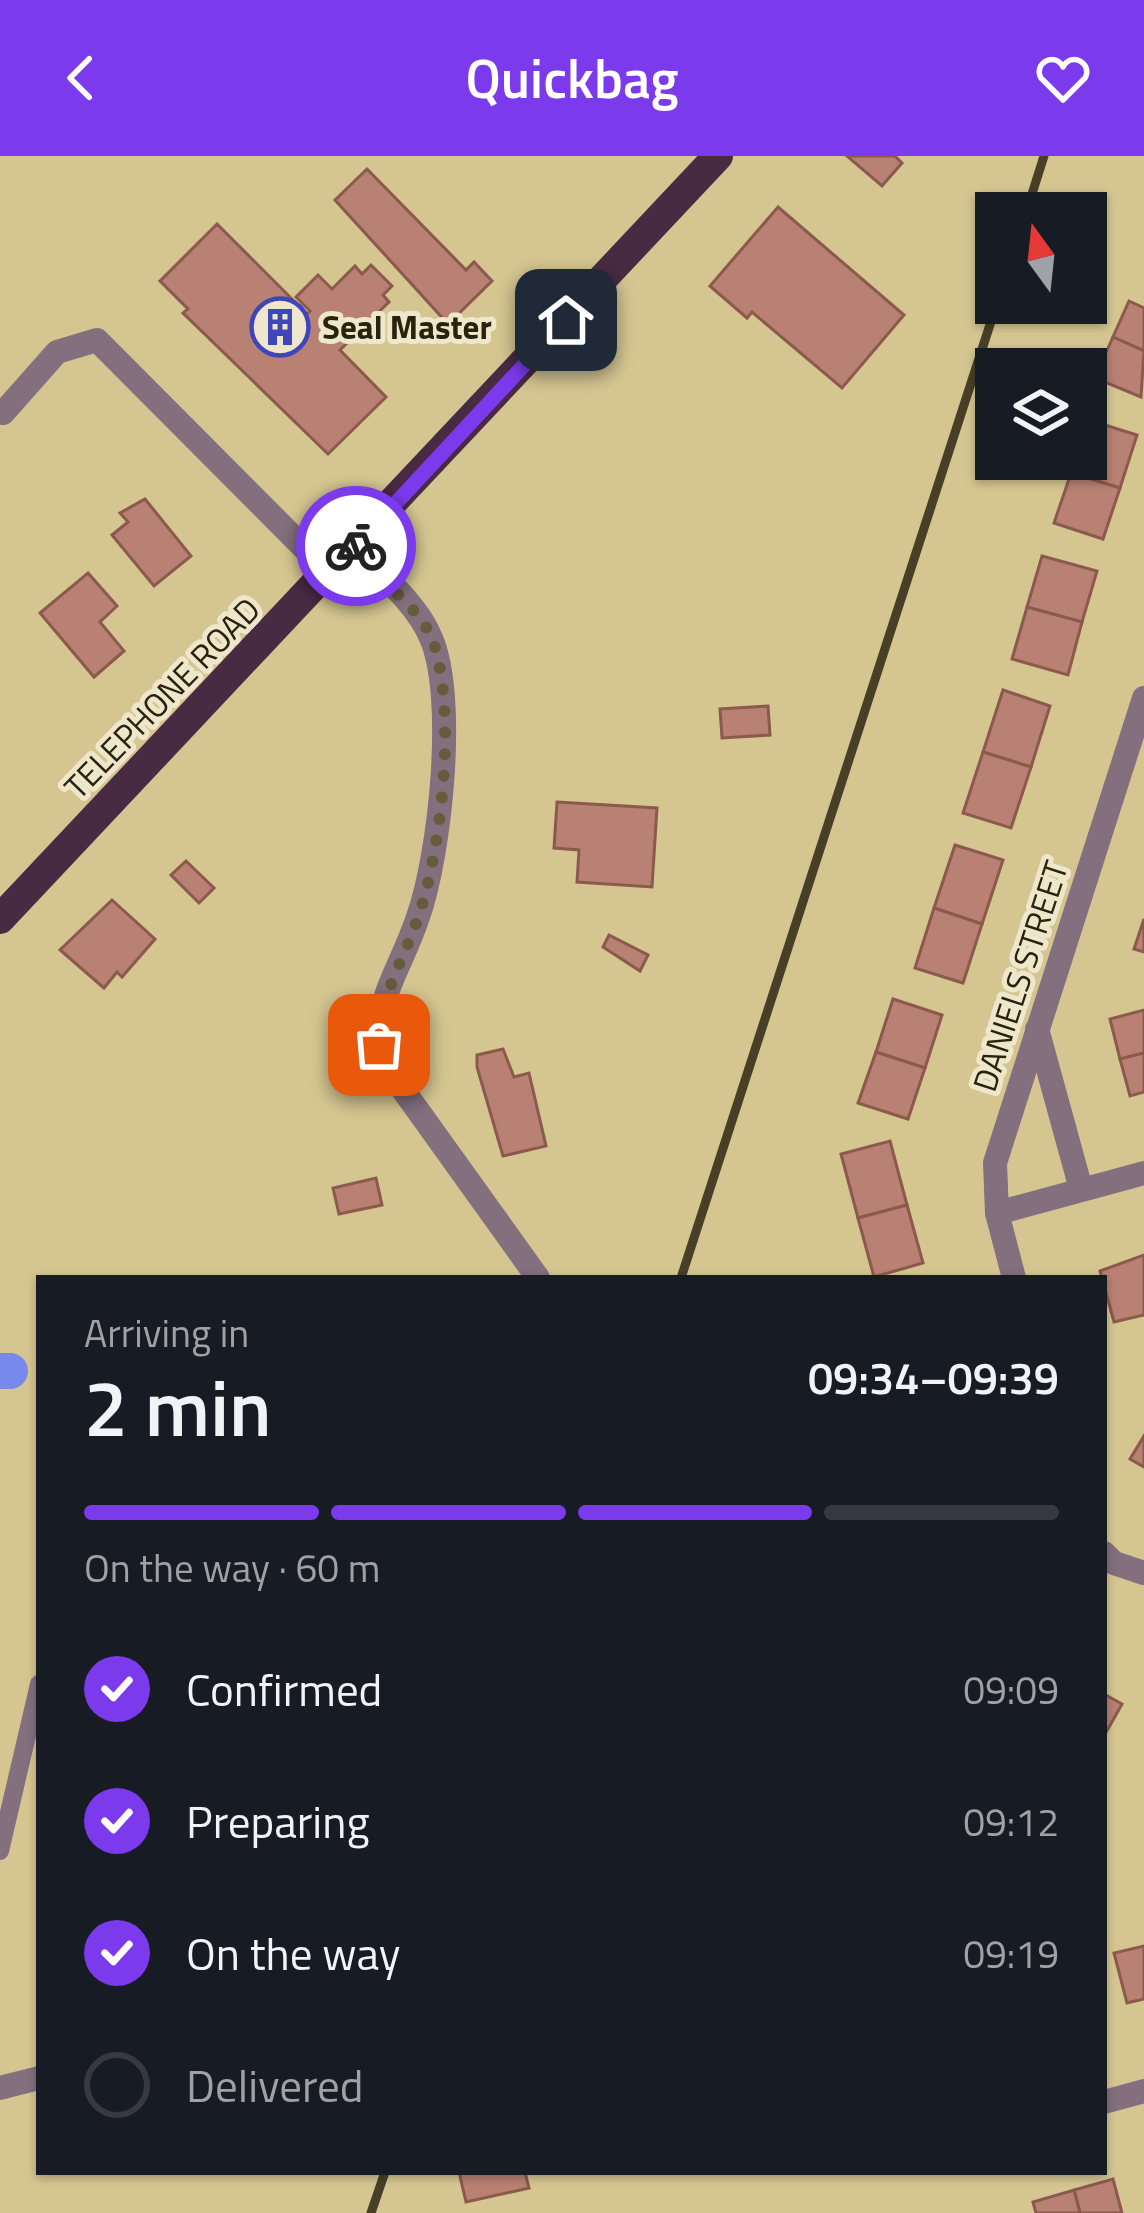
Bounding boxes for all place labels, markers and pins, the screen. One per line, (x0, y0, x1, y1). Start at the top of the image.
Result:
pin (515, 269, 617, 371)
building icon: Seal Master (249, 296, 311, 358)
place label: Seal Master (322, 302, 492, 352)
pin (328, 994, 430, 1096)

